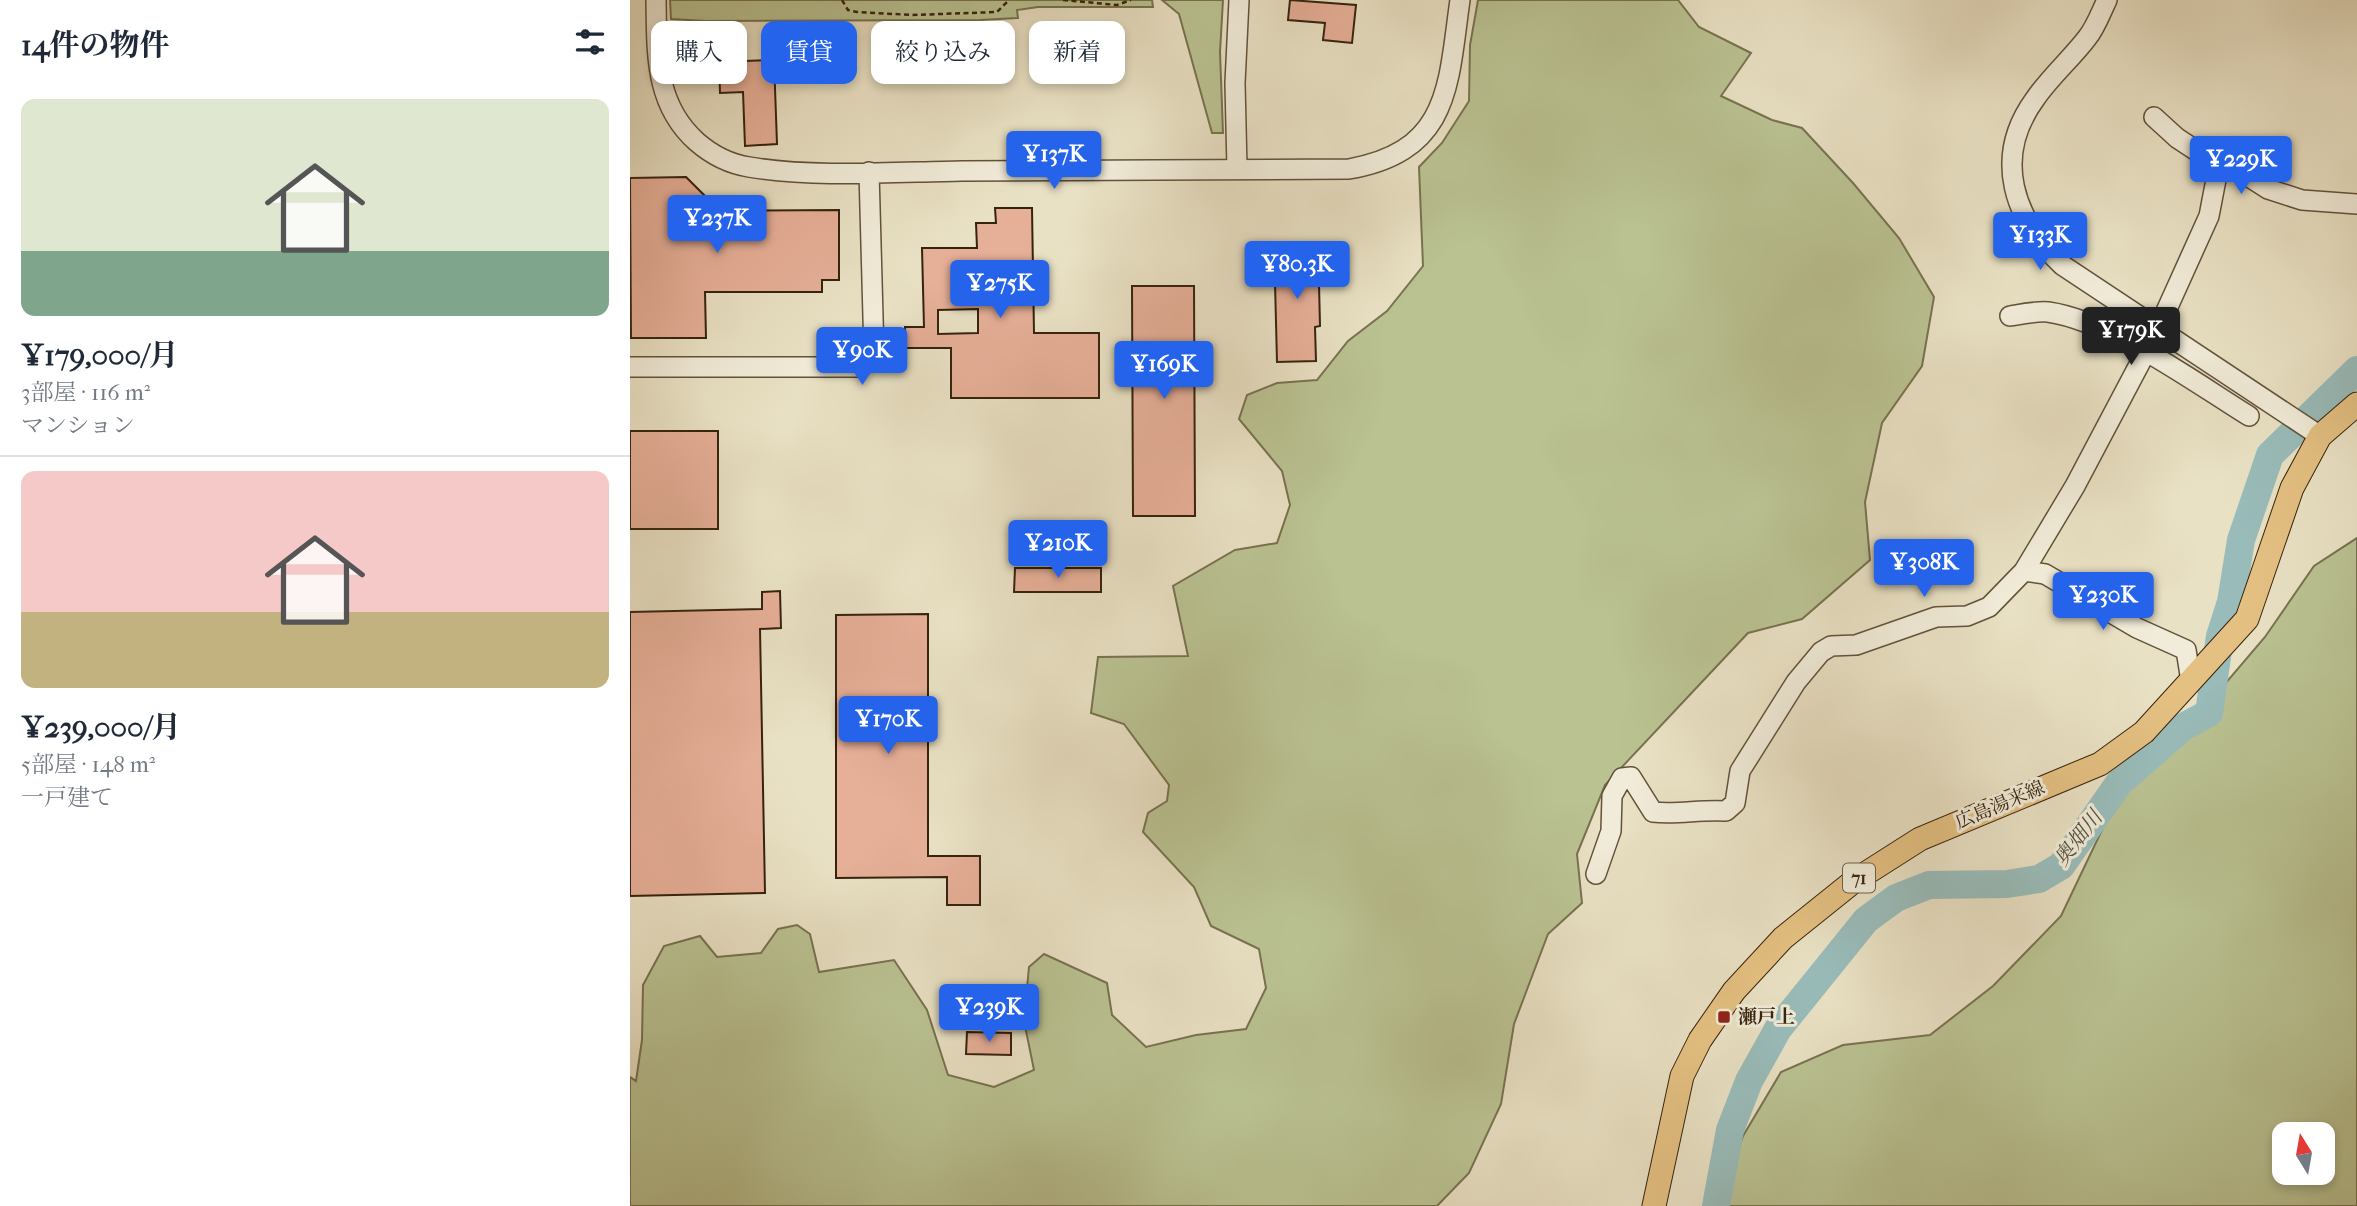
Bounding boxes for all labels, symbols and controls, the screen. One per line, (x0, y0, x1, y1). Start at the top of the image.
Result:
chip: 購入 (651, 21, 747, 84)
chip: 賃貸 (761, 21, 857, 84)
chip: 絞り込み (871, 21, 1015, 84)
chip: 新着 (1029, 21, 1125, 84)
icon: filters (571, 23, 609, 61)
text: 14件の物件 (21, 28, 169, 63)
pin: ¥137K (1005, 132, 1103, 191)
pin: ¥229K (2192, 136, 2290, 196)
text: ¥137K (1022, 140, 1086, 167)
icon: home (252, 145, 378, 271)
text: ¥229K (2206, 145, 2276, 172)
pin: ¥237K (668, 196, 766, 255)
text: ¥237K (684, 204, 750, 231)
pin: ¥133K (1991, 212, 2089, 272)
text: ¥133K (2009, 221, 2071, 248)
pin: ¥80.3K (1240, 242, 1354, 301)
text: ¥80.3K (1261, 250, 1333, 277)
pin: ¥275K (951, 260, 1049, 320)
text: ¥275K (966, 269, 1034, 296)
pin: ¥179K (2082, 308, 2180, 367)
text: ¥179K (2098, 316, 2164, 343)
pin: ¥90K (821, 328, 903, 387)
text: ¥90K (832, 336, 892, 363)
text: ¥179,000/月 (21, 338, 178, 373)
pin: ¥169K (1115, 342, 1213, 401)
text: ¥169K (1130, 350, 1198, 377)
text: 3部屋 · 116 m² (21, 379, 150, 406)
text: マンション (21, 412, 135, 439)
icon: home (252, 517, 378, 643)
pin: ¥210K (1009, 520, 1107, 580)
text: ¥210K (1024, 529, 1092, 556)
pin: ¥308K (1875, 540, 1973, 599)
text: ¥308K (1890, 548, 1958, 575)
pin: ¥230K (2054, 572, 2152, 632)
text: ¥230K (2069, 581, 2137, 608)
pin: ¥170K (839, 696, 937, 756)
text: ¥170K (855, 705, 921, 732)
text: ¥239,000/月 (21, 710, 181, 745)
text: 5部屋 · 148 m² (21, 751, 155, 778)
street label: 広島湯来線 (1952, 776, 2048, 834)
text: 一戸建て (21, 784, 113, 811)
water label: 奥畑川 (2049, 804, 2108, 870)
road number: 71 (1843, 864, 1875, 892)
pin: ¥239K (940, 984, 1038, 1044)
text: ¥239K (955, 993, 1023, 1020)
place label: 瀬戸上 (1738, 1006, 1795, 1028)
marker: 瀬戸上 (1716, 1009, 1732, 1025)
north arrow (2272, 1122, 2334, 1185)
map controls (2272, 1122, 2335, 1185)

